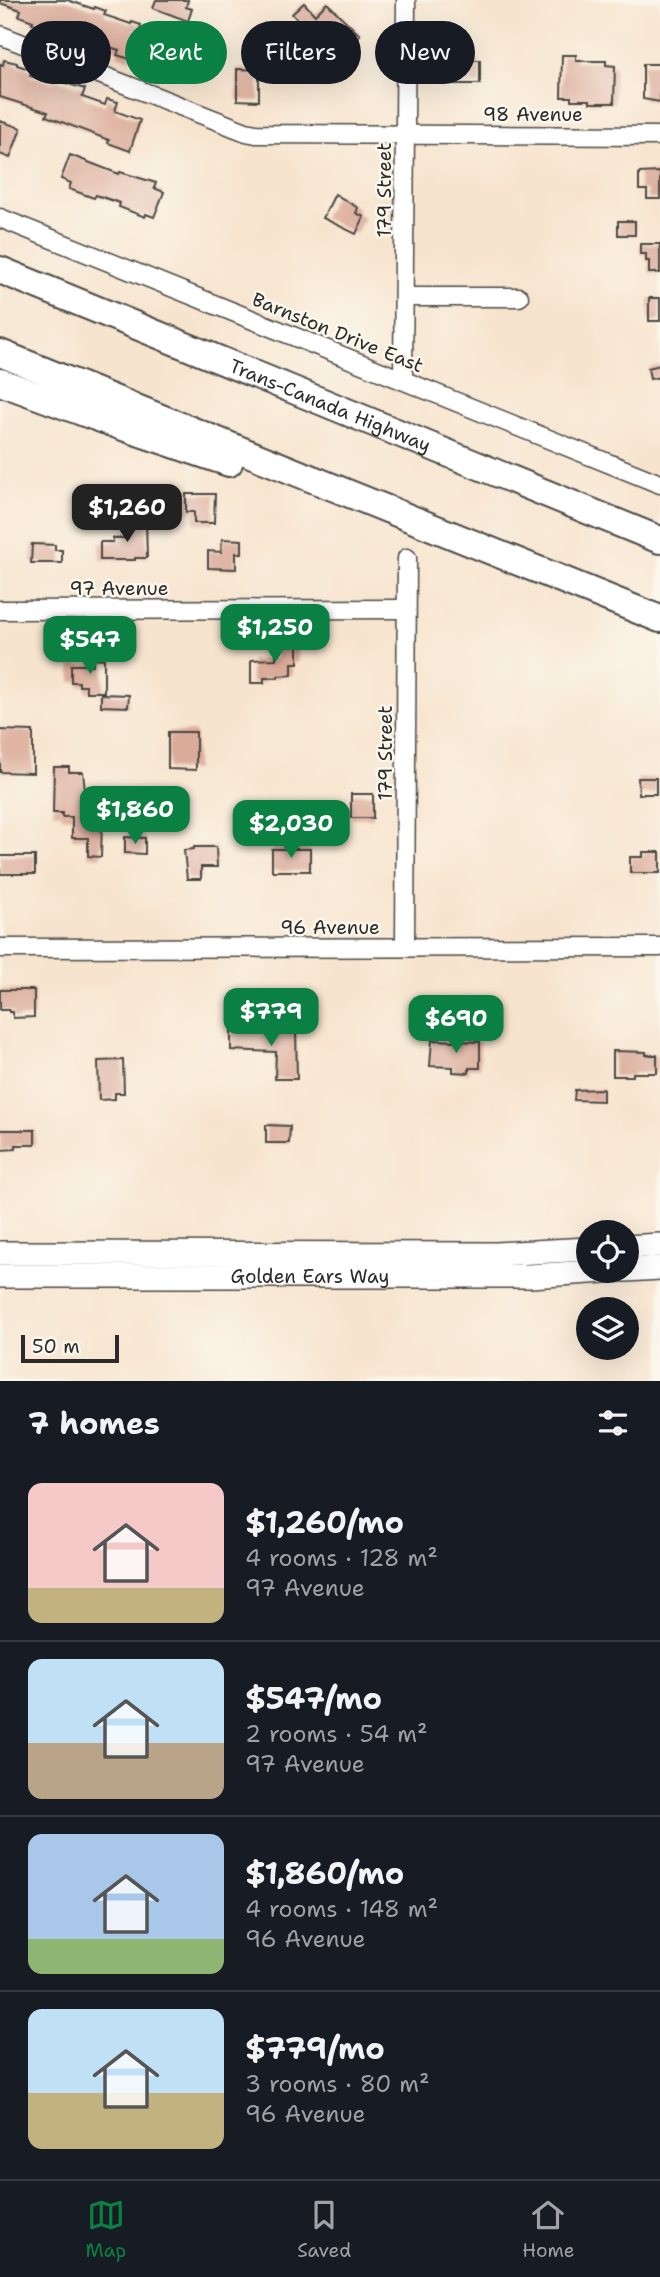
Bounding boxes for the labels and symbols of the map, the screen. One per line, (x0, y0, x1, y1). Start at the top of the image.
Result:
street label: 98 Avenue (483, 102, 583, 127)
street label: 179 Street (372, 142, 397, 238)
street label: Barnston Drive East (249, 287, 427, 378)
street label: Trans-Canada Highway (226, 353, 435, 458)
pin: $1,260 (70, 484, 184, 544)
street label: 97 Avenue (70, 576, 168, 601)
pin: $1,250 (218, 604, 332, 664)
pin: $547 (49, 616, 131, 676)
street label: 179 Street (373, 705, 398, 801)
pin: $1,860 (78, 786, 192, 846)
pin: $2,030 (234, 800, 348, 860)
street label: 96 Avenue (280, 915, 380, 940)
pin: $779 (230, 988, 312, 1048)
pin: $690 (415, 996, 497, 1055)
street label: Golden Ears Way (231, 1264, 389, 1289)
scale bar (21, 1332, 119, 1364)

